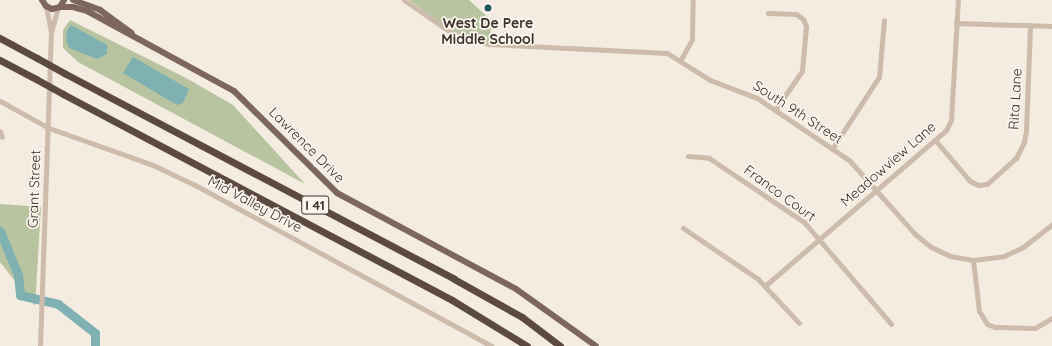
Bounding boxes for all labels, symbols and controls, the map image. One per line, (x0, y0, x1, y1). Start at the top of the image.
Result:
marker: West De Pere Middle School (483, 3, 493, 13)
place label: West De Pere Middle School (441, 15, 535, 48)
street label: Rita Lane (1005, 68, 1025, 130)
street label: South 9th Street (750, 77, 846, 147)
street label: Lawrence Drive (266, 104, 348, 186)
street label: Meadowview Lane (837, 118, 939, 210)
street label: Grant Street (24, 150, 44, 228)
street label: Franco Court (741, 161, 819, 225)
street label: Mid Valley Drive (205, 172, 305, 236)
road number: I 41 (301, 194, 329, 216)

